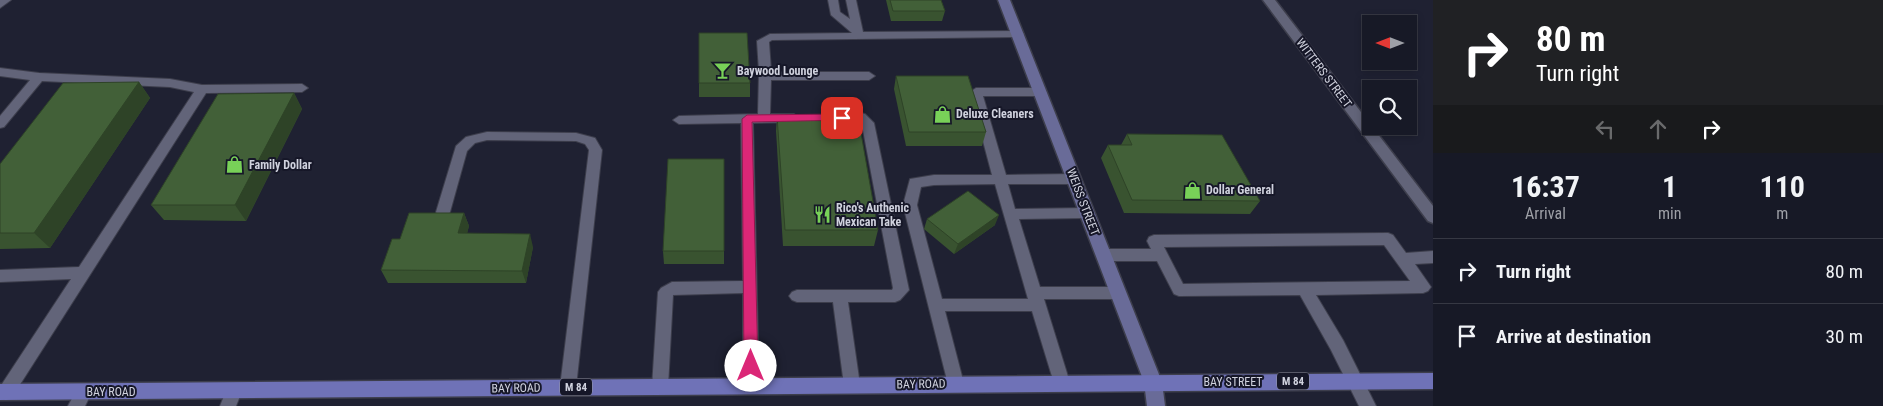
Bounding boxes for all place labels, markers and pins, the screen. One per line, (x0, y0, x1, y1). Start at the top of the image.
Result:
bar icon: Baywood Lounge (713, 61, 733, 81)
place label: Baywood Lounge (737, 64, 818, 78)
pin (821, 97, 863, 139)
shop icon: Deluxe Cleaners (932, 104, 952, 124)
place label: Deluxe Cleaners (956, 107, 1034, 121)
shop icon: Family Dollar (225, 155, 245, 175)
place label: Family Dollar (249, 158, 312, 172)
shop icon: Dollar General (1182, 180, 1202, 200)
place label: Dollar General (1206, 183, 1274, 197)
place label: Rico's Authenic Mexican Take (836, 201, 910, 229)
restaurant icon: Rico's Authenic Mexican Take (812, 205, 832, 225)

